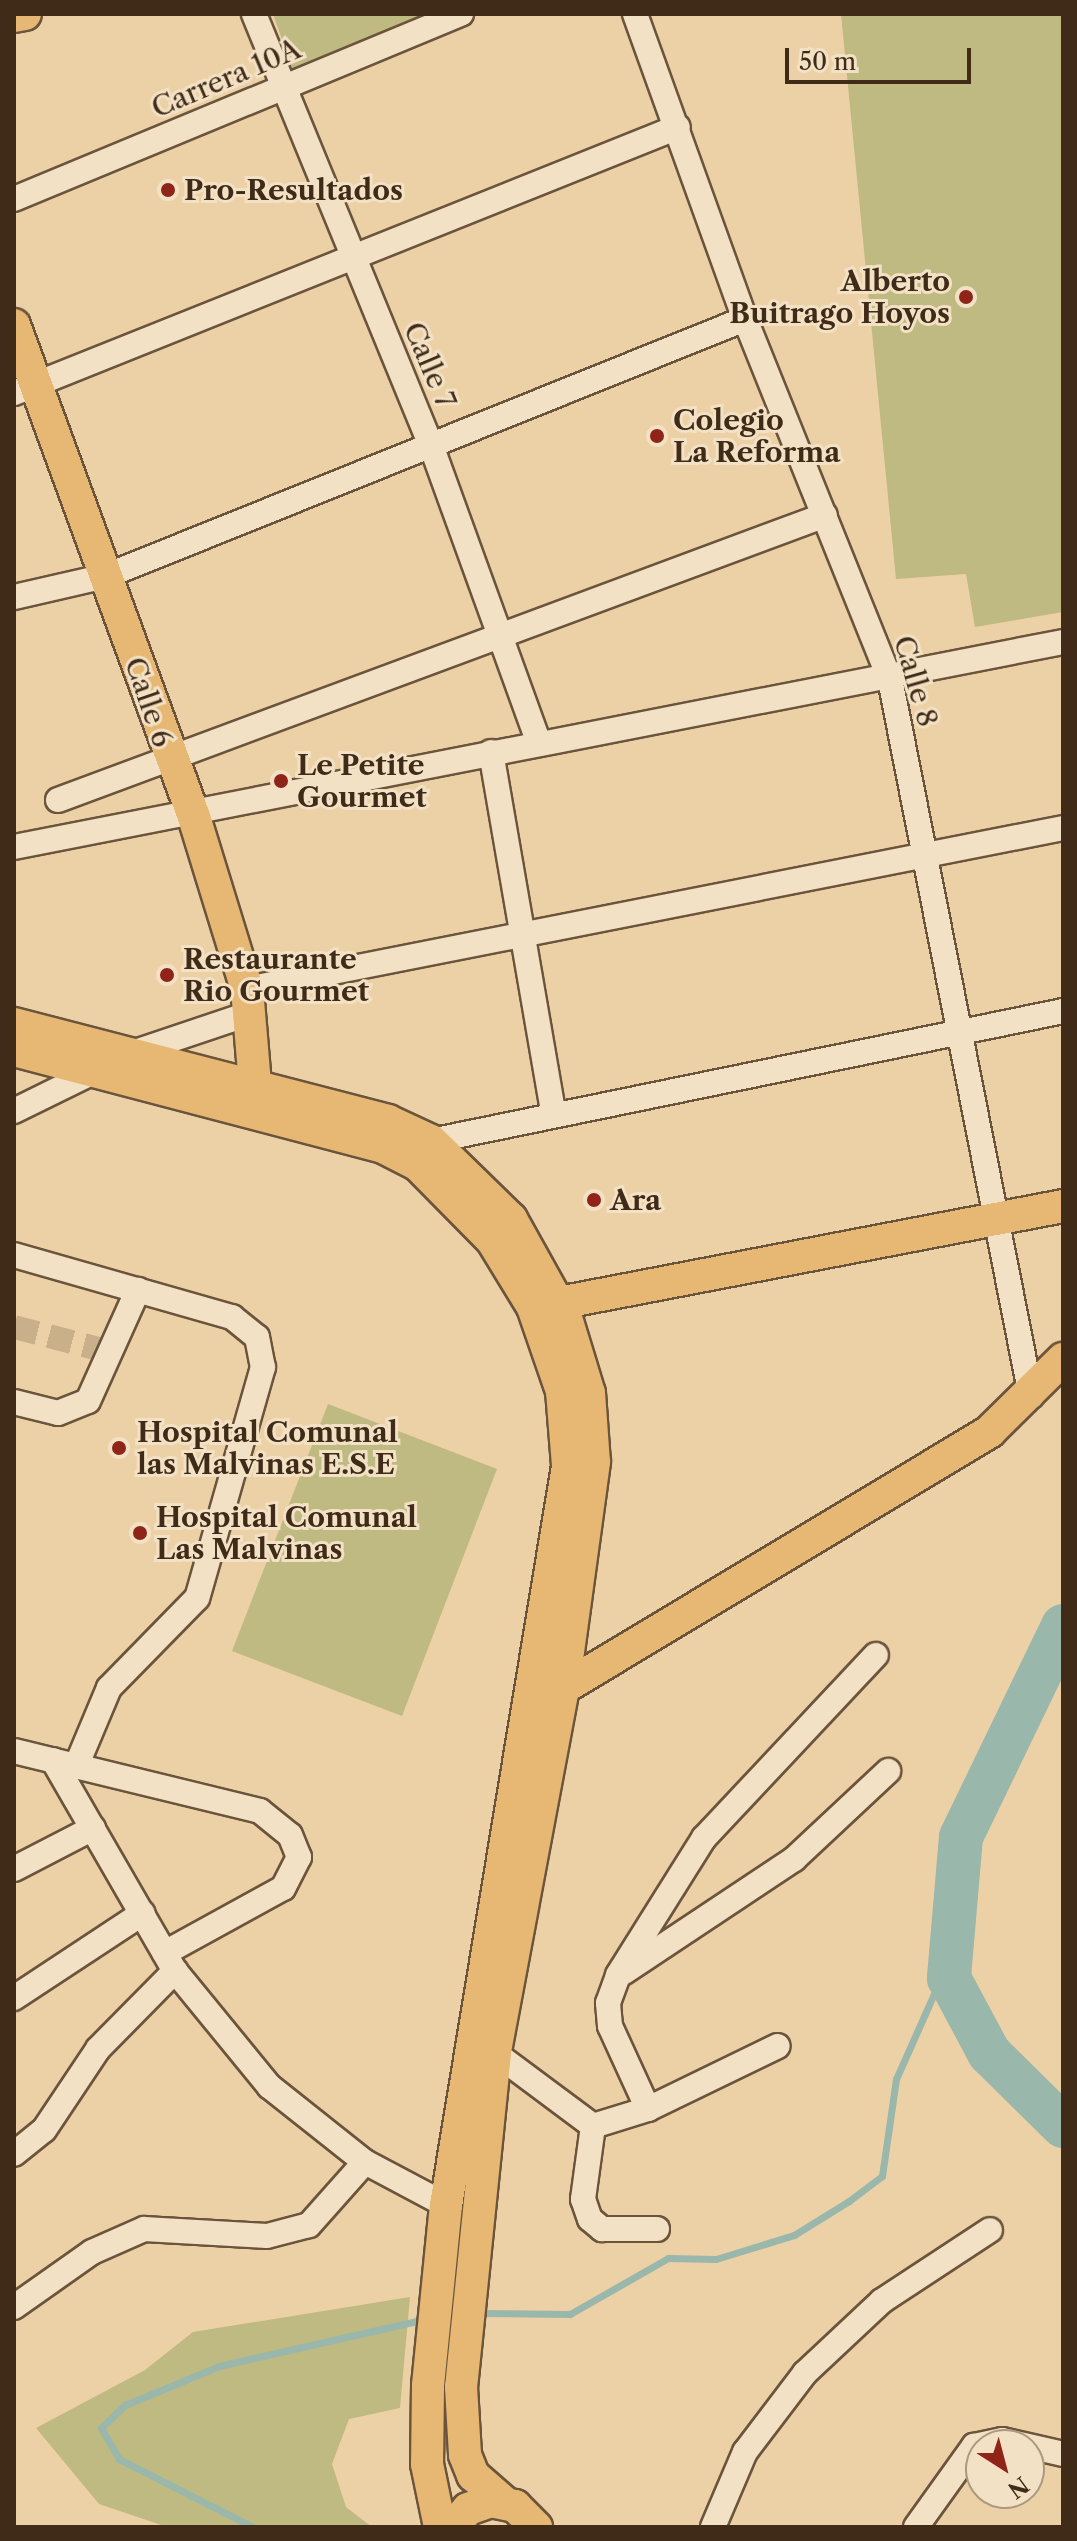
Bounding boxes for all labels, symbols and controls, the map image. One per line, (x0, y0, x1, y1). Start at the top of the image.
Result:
street label: Carrera 10A (146, 31, 306, 125)
scale bar (789, 32, 975, 82)
text: 50 m (799, 47, 856, 76)
place label: Pro-Resultados (184, 173, 403, 207)
marker: Pro-Resultados (159, 181, 177, 199)
place label: Alberto Buitrago Hoyos (729, 264, 950, 330)
marker: Alberto Buitrago Hoyos (957, 288, 975, 306)
street label: Calle 7 (397, 317, 463, 413)
place label: Colegio La Reforma (673, 403, 841, 469)
marker: Colegio La Reforma (648, 427, 666, 445)
street label: Calle 8 (887, 632, 945, 730)
street label: Calle 6 (118, 653, 180, 751)
place label: Le Petite Gourmet (297, 748, 427, 814)
marker: Le Petite Gourmet (272, 772, 290, 790)
place label: Restaurante Rio Gourmet (183, 942, 369, 1008)
marker: Restaurante Rio Gourmet (158, 966, 176, 984)
place label: Ara (610, 1183, 661, 1217)
marker: Ara (585, 1191, 603, 1209)
place label: Hospital Comunal las Malvinas E.S.E (137, 1415, 398, 1481)
marker: Hospital Comunal las Malvinas E.S.E (108, 1437, 130, 1459)
place label: Hospital Comunal Las Malvinas (156, 1500, 417, 1566)
marker: Hospital Comunal Las Malvinas (131, 1524, 149, 1542)
north arrow (965, 2429, 1045, 2509)
text: N (1003, 2471, 1034, 2504)

